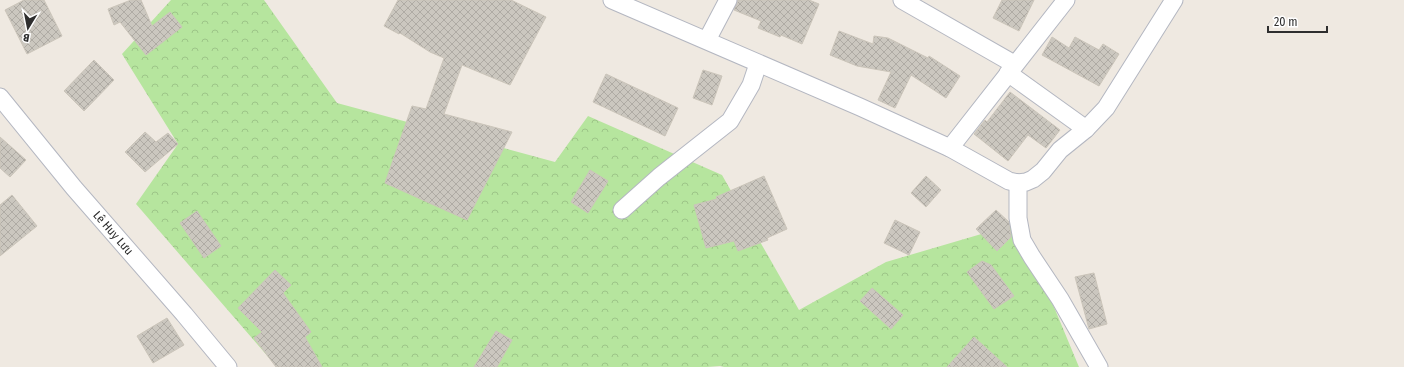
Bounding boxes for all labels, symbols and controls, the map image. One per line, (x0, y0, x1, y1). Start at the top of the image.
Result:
north arrow (8, 8, 48, 48)
scale bar (1268, 8, 1327, 34)
text: 20 m (1274, 15, 1298, 29)
text: B (22, 30, 31, 44)
street label: Lê Huy Lưu (90, 208, 136, 258)

